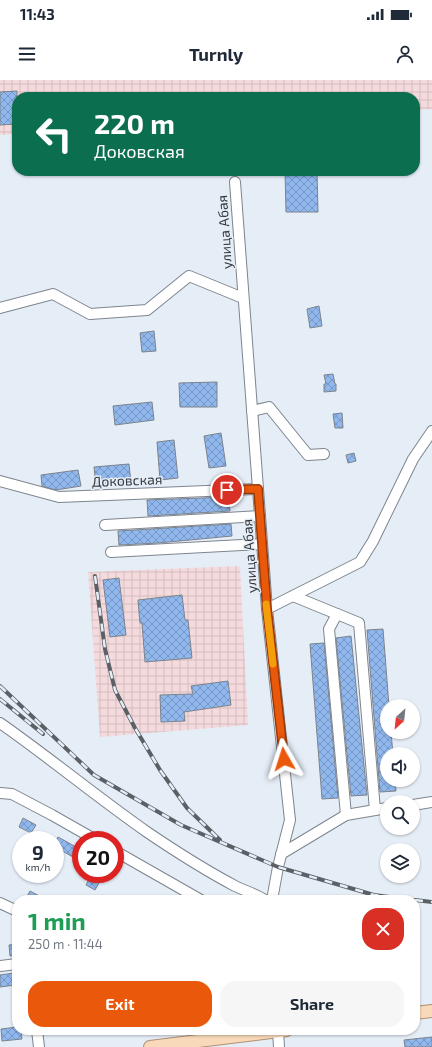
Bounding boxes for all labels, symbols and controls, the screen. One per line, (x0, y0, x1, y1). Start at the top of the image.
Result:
text: 11:43 (20, 5, 55, 23)
icon: menu (16, 43, 38, 65)
text: Turnly (189, 43, 243, 65)
icon: person (394, 43, 416, 65)
text: 220 m (94, 106, 175, 140)
icon: left (28, 108, 80, 160)
text: Доковская (94, 140, 185, 162)
street label: улица Абая (213, 194, 235, 270)
street label: Доковская (91, 470, 163, 490)
pin (210, 473, 244, 507)
icon: arrive (216, 479, 238, 501)
street label: улица Абая (238, 518, 260, 594)
north arrow (380, 699, 420, 739)
map controls (380, 699, 420, 883)
position arrow (263, 738, 305, 780)
button: sound (380, 747, 420, 787)
button: search (380, 795, 420, 835)
speed limit sign: 20 (72, 831, 124, 883)
text: 9 (32, 840, 44, 864)
button: layers (380, 843, 420, 883)
text: km/h (26, 861, 50, 873)
text: 1 min (28, 906, 86, 935)
button: close (362, 908, 404, 950)
text: 250 m · 11:44 (28, 936, 103, 952)
button: Exit (28, 981, 212, 1027)
button: Share (220, 981, 404, 1027)

